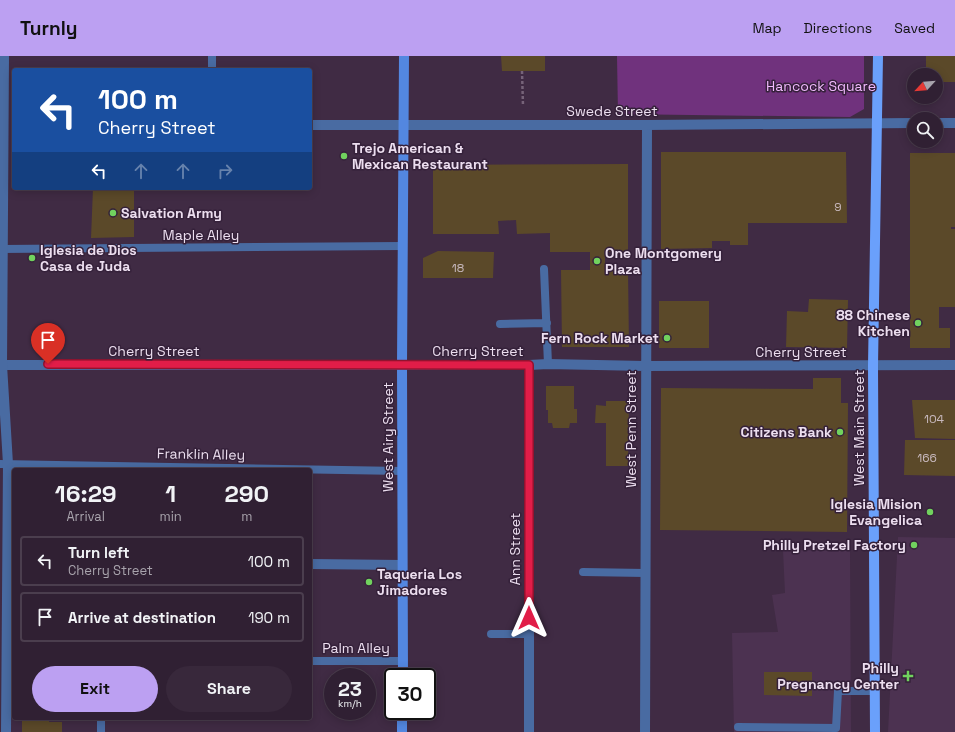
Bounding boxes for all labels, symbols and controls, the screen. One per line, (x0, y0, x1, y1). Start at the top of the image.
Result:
text: Turnly (20, 16, 78, 41)
text: Map (752, 19, 782, 37)
text: Directions (804, 19, 872, 37)
text: Saved (894, 19, 935, 37)
north arrow (907, 68, 943, 104)
map controls (907, 68, 943, 148)
park label: Hancock Square (766, 77, 876, 95)
text: 100 m (98, 81, 178, 117)
icon: left (32, 84, 84, 136)
street label: Swede Street (566, 102, 658, 120)
button: search (907, 112, 943, 148)
text: Cherry Street (98, 116, 215, 139)
place label: Trejo American & Mexican Restaurant (352, 139, 488, 173)
marker: Trejo American & Mexican Restaurant (339, 151, 349, 161)
icon: left (88, 160, 110, 182)
icon: ahead (130, 160, 152, 182)
icon: ahead (172, 160, 194, 182)
icon: right (214, 160, 236, 182)
house number: 9 (834, 199, 842, 215)
place label: Salvation Army (121, 204, 222, 222)
marker: Salvation Army (108, 208, 118, 218)
street label: Maple Alley (163, 226, 239, 244)
place label: Iglesia de Dios Casa de Juda (40, 241, 137, 275)
place label: One Montgomery Plaza (605, 244, 722, 278)
marker: Iglesia de Dios Casa de Juda (27, 253, 37, 263)
marker: One Montgomery Plaza (592, 256, 602, 266)
house number: 18 (452, 260, 464, 276)
place label: 88 Chinese Kitchen (836, 306, 910, 340)
marker: 88 Chinese Kitchen (913, 318, 923, 328)
pin (31, 323, 65, 364)
icon: arrive (37, 329, 59, 351)
place label: Fern Rock Market (541, 329, 659, 347)
marker: Fern Rock Market (662, 333, 672, 343)
street label: Cherry Street (108, 342, 200, 360)
street label: Cherry Street (432, 342, 524, 360)
street label: Cherry Street (755, 343, 847, 361)
street label: West Penn Street (622, 370, 640, 488)
street label: West Main Street (850, 370, 868, 486)
street label: West Airy Street (379, 382, 397, 492)
house number: 104 (924, 411, 945, 427)
place label: Citizens Bank (741, 423, 832, 441)
marker: Citizens Bank (835, 427, 845, 437)
street label: Franklin Alley (157, 444, 245, 464)
house number: 166 (917, 450, 937, 466)
text: 16:29 (55, 478, 117, 509)
text: 1 (165, 478, 176, 509)
text: 290 (225, 478, 269, 509)
place label: Iglesia Mision Evangelica (831, 495, 922, 529)
marker: Iglesia Mision Evangelica (925, 507, 935, 517)
text: Arrival (66, 508, 105, 525)
text: min (159, 508, 182, 525)
text: m (241, 508, 252, 525)
street label: Ann Street (506, 513, 524, 585)
place label: Philly Pretzel Factory (763, 536, 906, 554)
marker: Philly Pretzel Factory (909, 540, 919, 550)
text: Turn left (68, 543, 130, 562)
icon: left (34, 550, 56, 572)
text: 100 m (248, 552, 290, 571)
text: Cherry Street (68, 562, 153, 579)
place label: Taqueria Los Jimadores (377, 565, 462, 599)
marker: Taqueria Los Jimadores (364, 577, 374, 587)
position arrow (508, 597, 550, 639)
icon: arrive (34, 606, 56, 628)
text: Arrive at destination (68, 608, 216, 627)
text: 190 m (248, 608, 290, 627)
street label: Palm Alley (322, 639, 390, 657)
place label: Philly Pregnancy Center (777, 659, 899, 693)
button: Exit (32, 666, 158, 712)
button: Share (166, 666, 292, 712)
speed limit sign: 30 (384, 668, 436, 720)
marker: Philly Pregnancy Center (902, 670, 914, 682)
text: 23 (338, 676, 362, 702)
text: km/h (338, 697, 362, 710)

